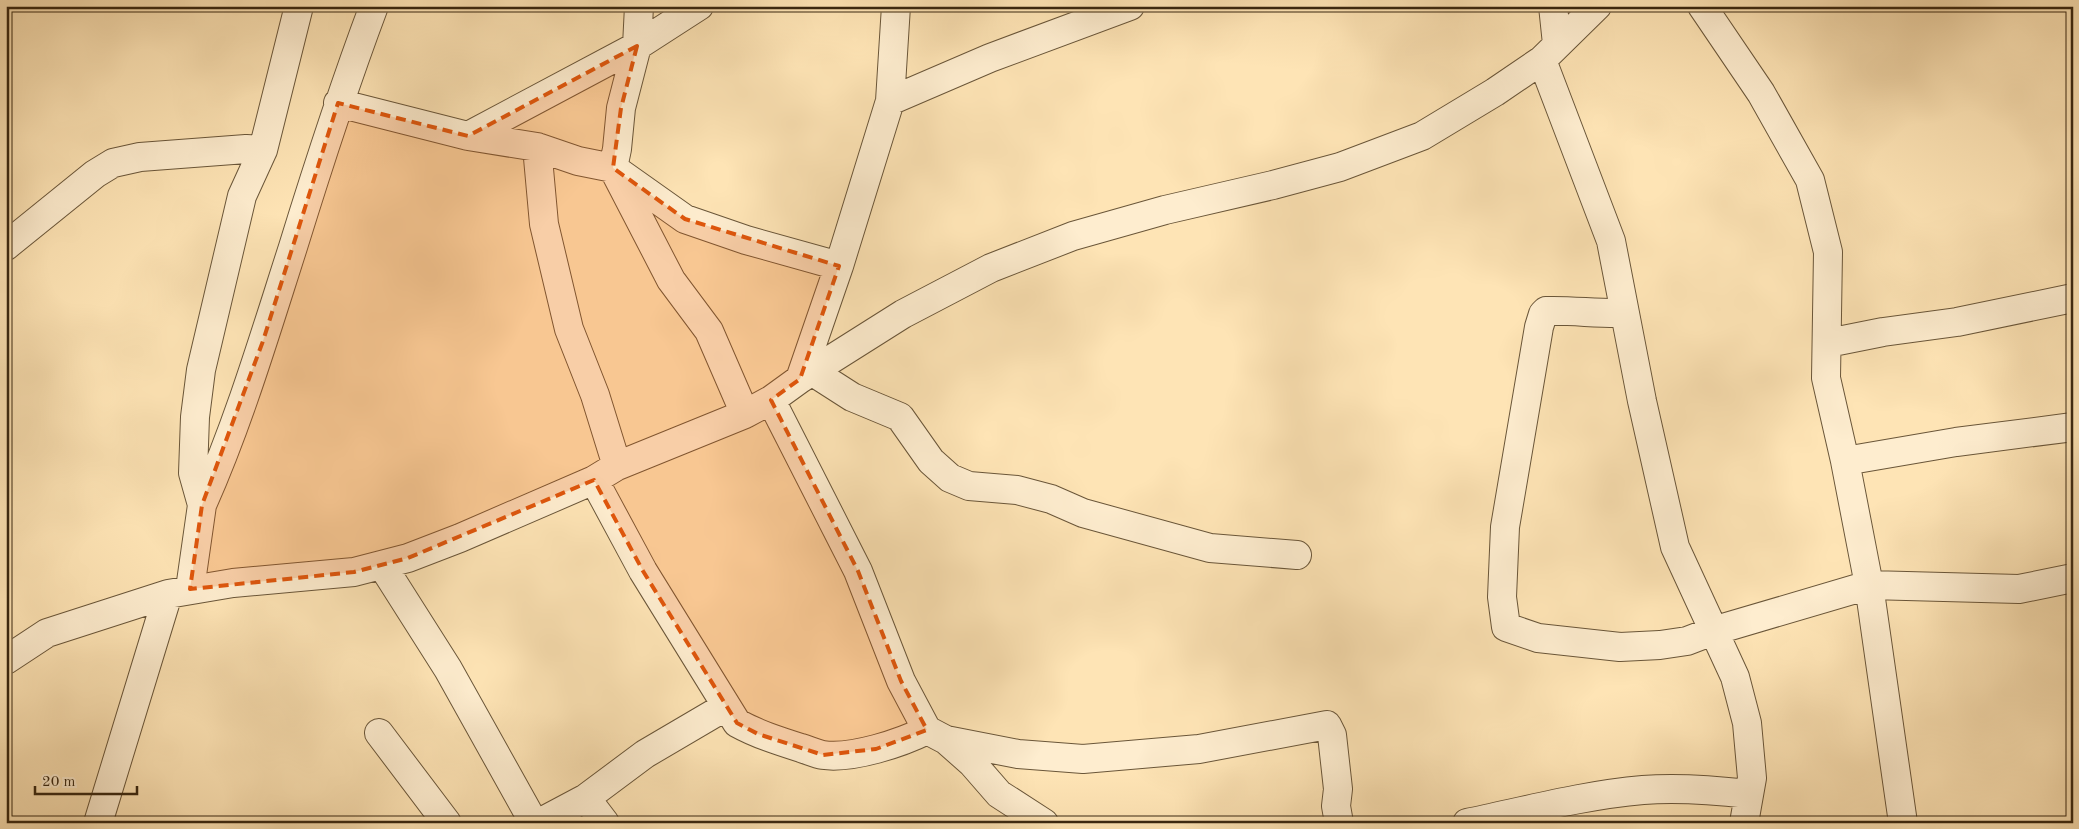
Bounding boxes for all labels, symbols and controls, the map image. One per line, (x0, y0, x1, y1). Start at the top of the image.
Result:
scale bar (35, 764, 138, 796)
text: 20 m (42, 775, 76, 790)

